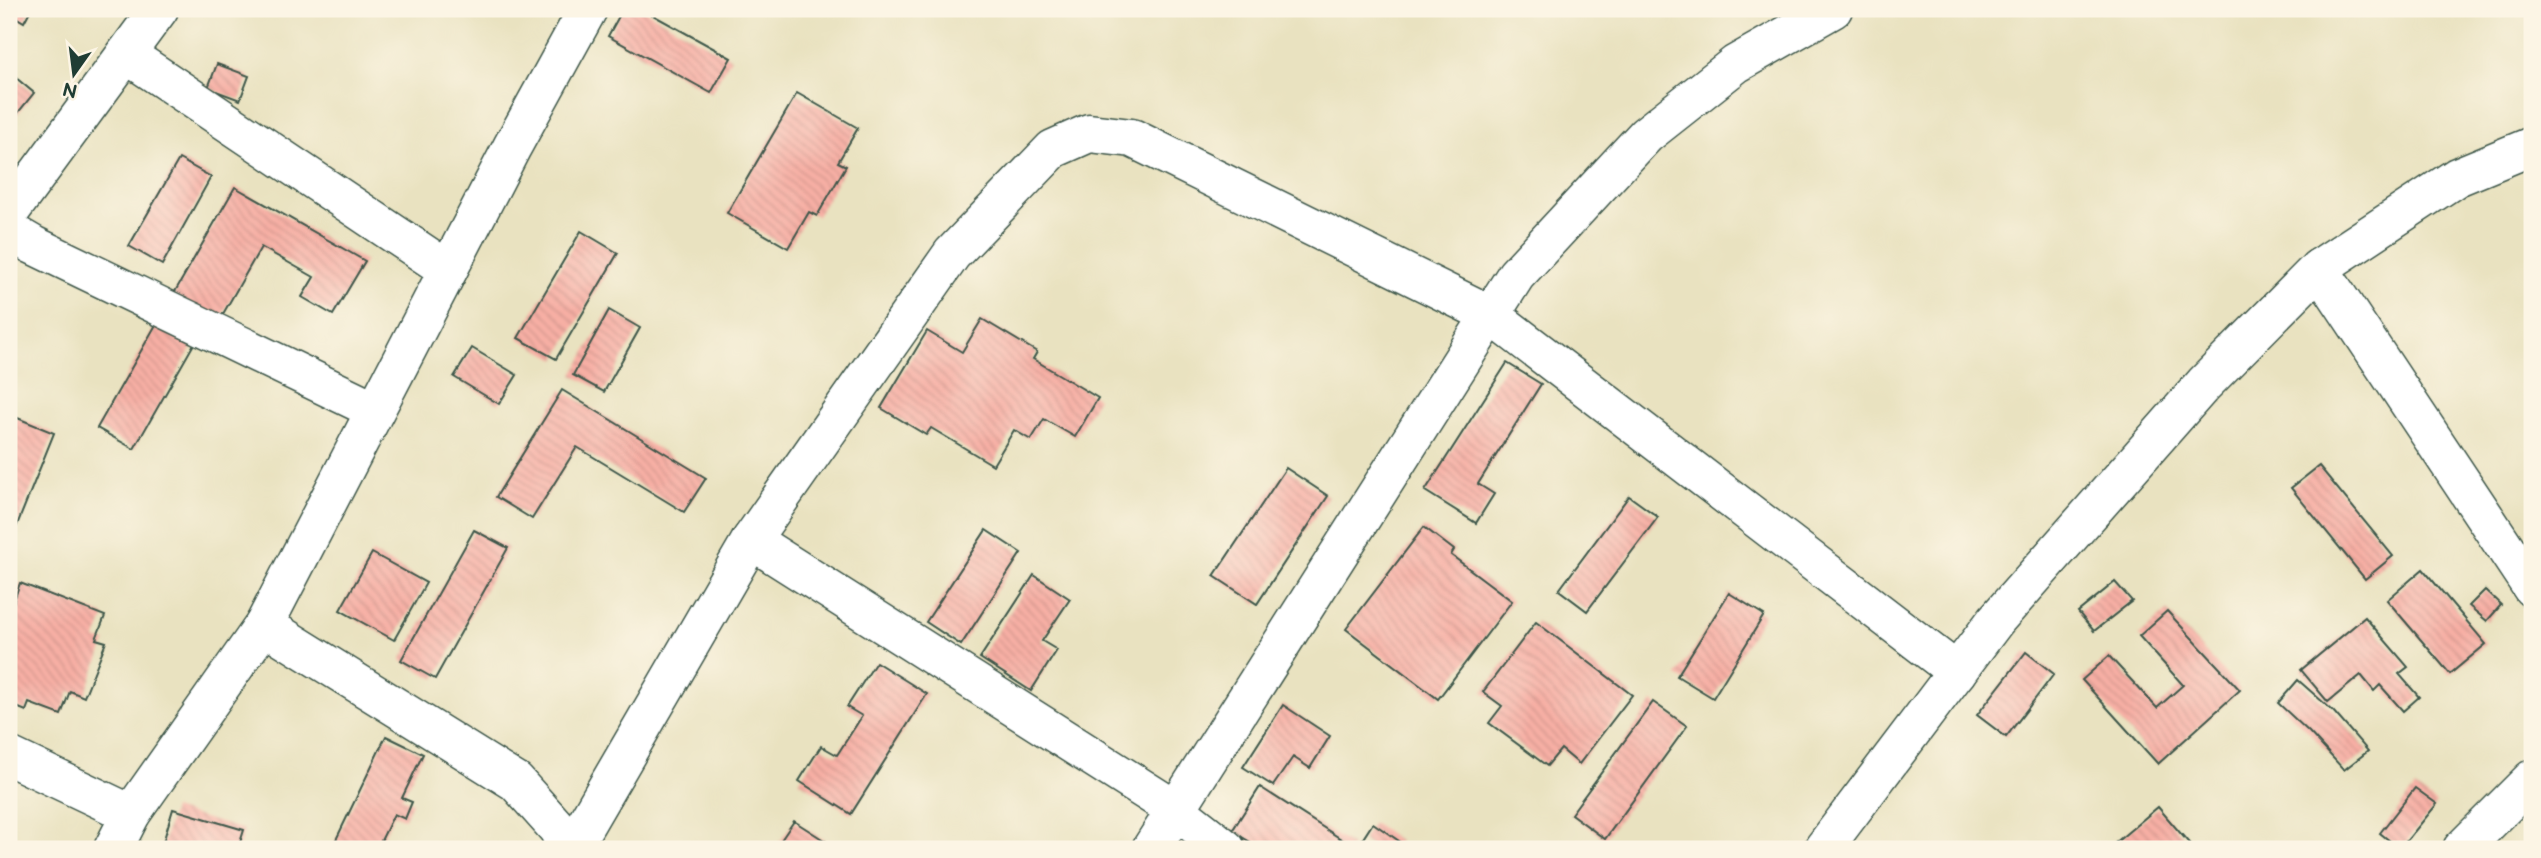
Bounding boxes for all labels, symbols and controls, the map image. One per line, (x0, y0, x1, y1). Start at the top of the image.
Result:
north arrow (38, 38, 108, 108)
text: N (61, 76, 80, 102)

